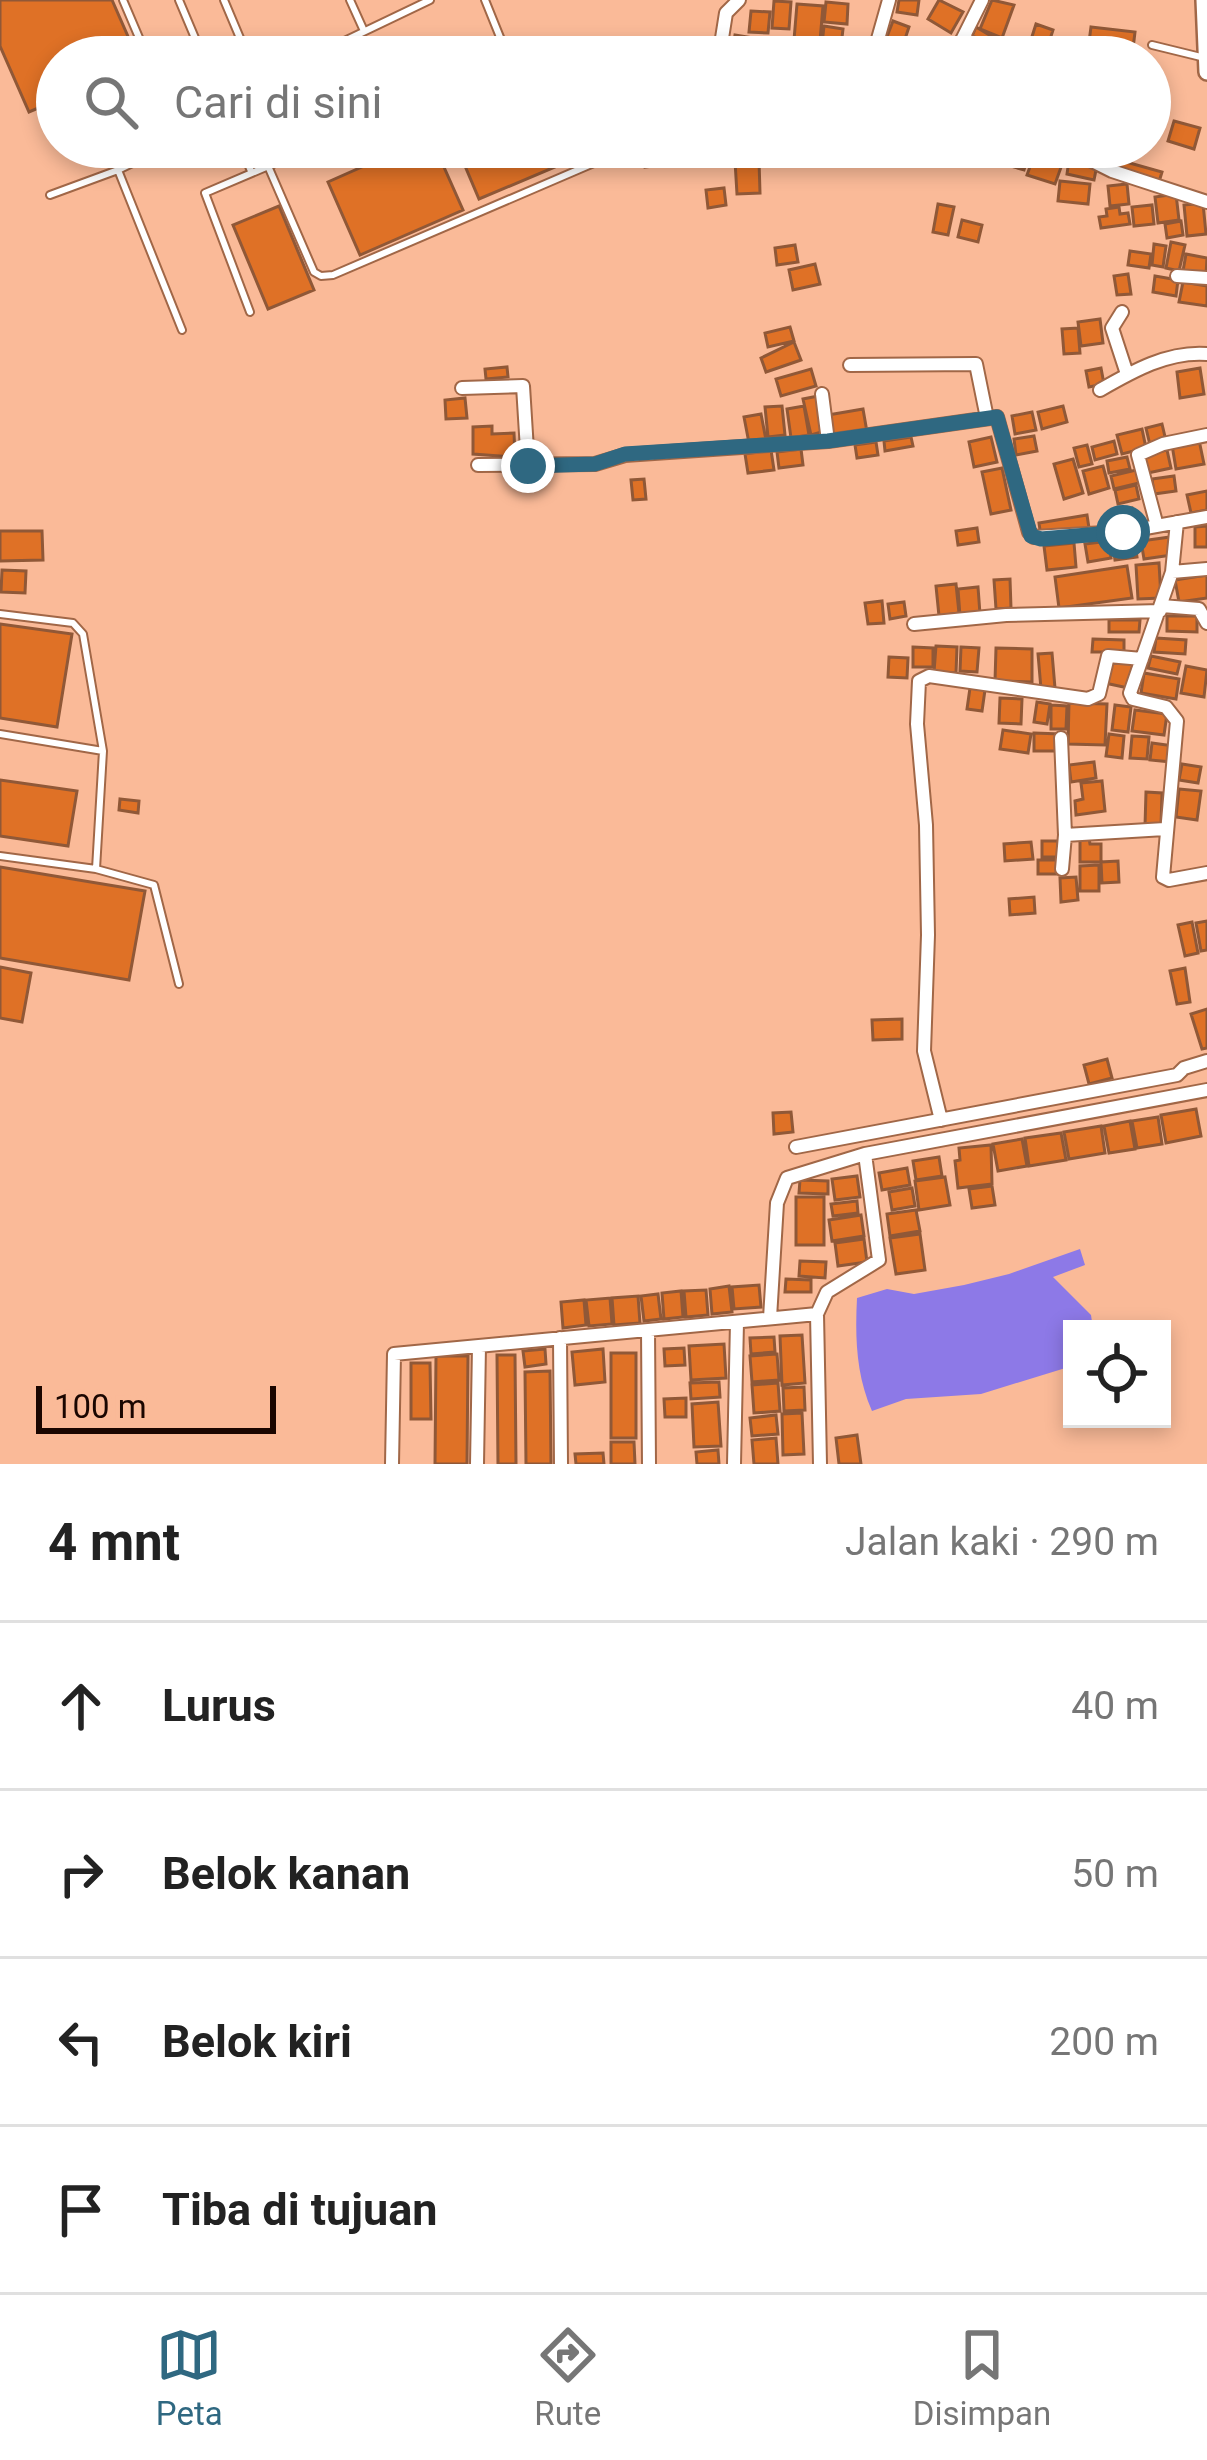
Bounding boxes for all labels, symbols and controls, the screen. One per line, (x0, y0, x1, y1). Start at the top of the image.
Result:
search box (36, 36, 1171, 168)
icon: search (78, 69, 144, 135)
text: Cari di sini (174, 76, 383, 129)
route end (501, 439, 555, 493)
route start (1096, 505, 1150, 559)
map controls (1063, 1320, 1171, 1428)
button: locate (1063, 1320, 1171, 1428)
scale bar (36, 1380, 276, 1433)
text: 100 m (54, 1387, 147, 1426)
text: 4 mnt (48, 1513, 180, 1572)
text: Jalan kaki · 290 m (845, 1519, 1159, 1565)
icon: ahead (48, 1673, 114, 1739)
text: Lurus (162, 1679, 276, 1732)
text: 40 m (1071, 1683, 1159, 1729)
icon: right (48, 1841, 114, 1907)
text: Belok kanan (162, 1847, 410, 1900)
text: 50 m (1071, 1851, 1159, 1897)
icon: left (48, 2009, 114, 2075)
text: Belok kiri (162, 2015, 352, 2068)
text: 200 m (1049, 2019, 1159, 2065)
icon: arrive (48, 2177, 114, 2243)
text: Tiba di tujuan (162, 2183, 437, 2236)
tab: Peta (156, 2322, 223, 2433)
tab: Rute (534, 2322, 601, 2433)
tab: Disimpan (913, 2322, 1051, 2433)

